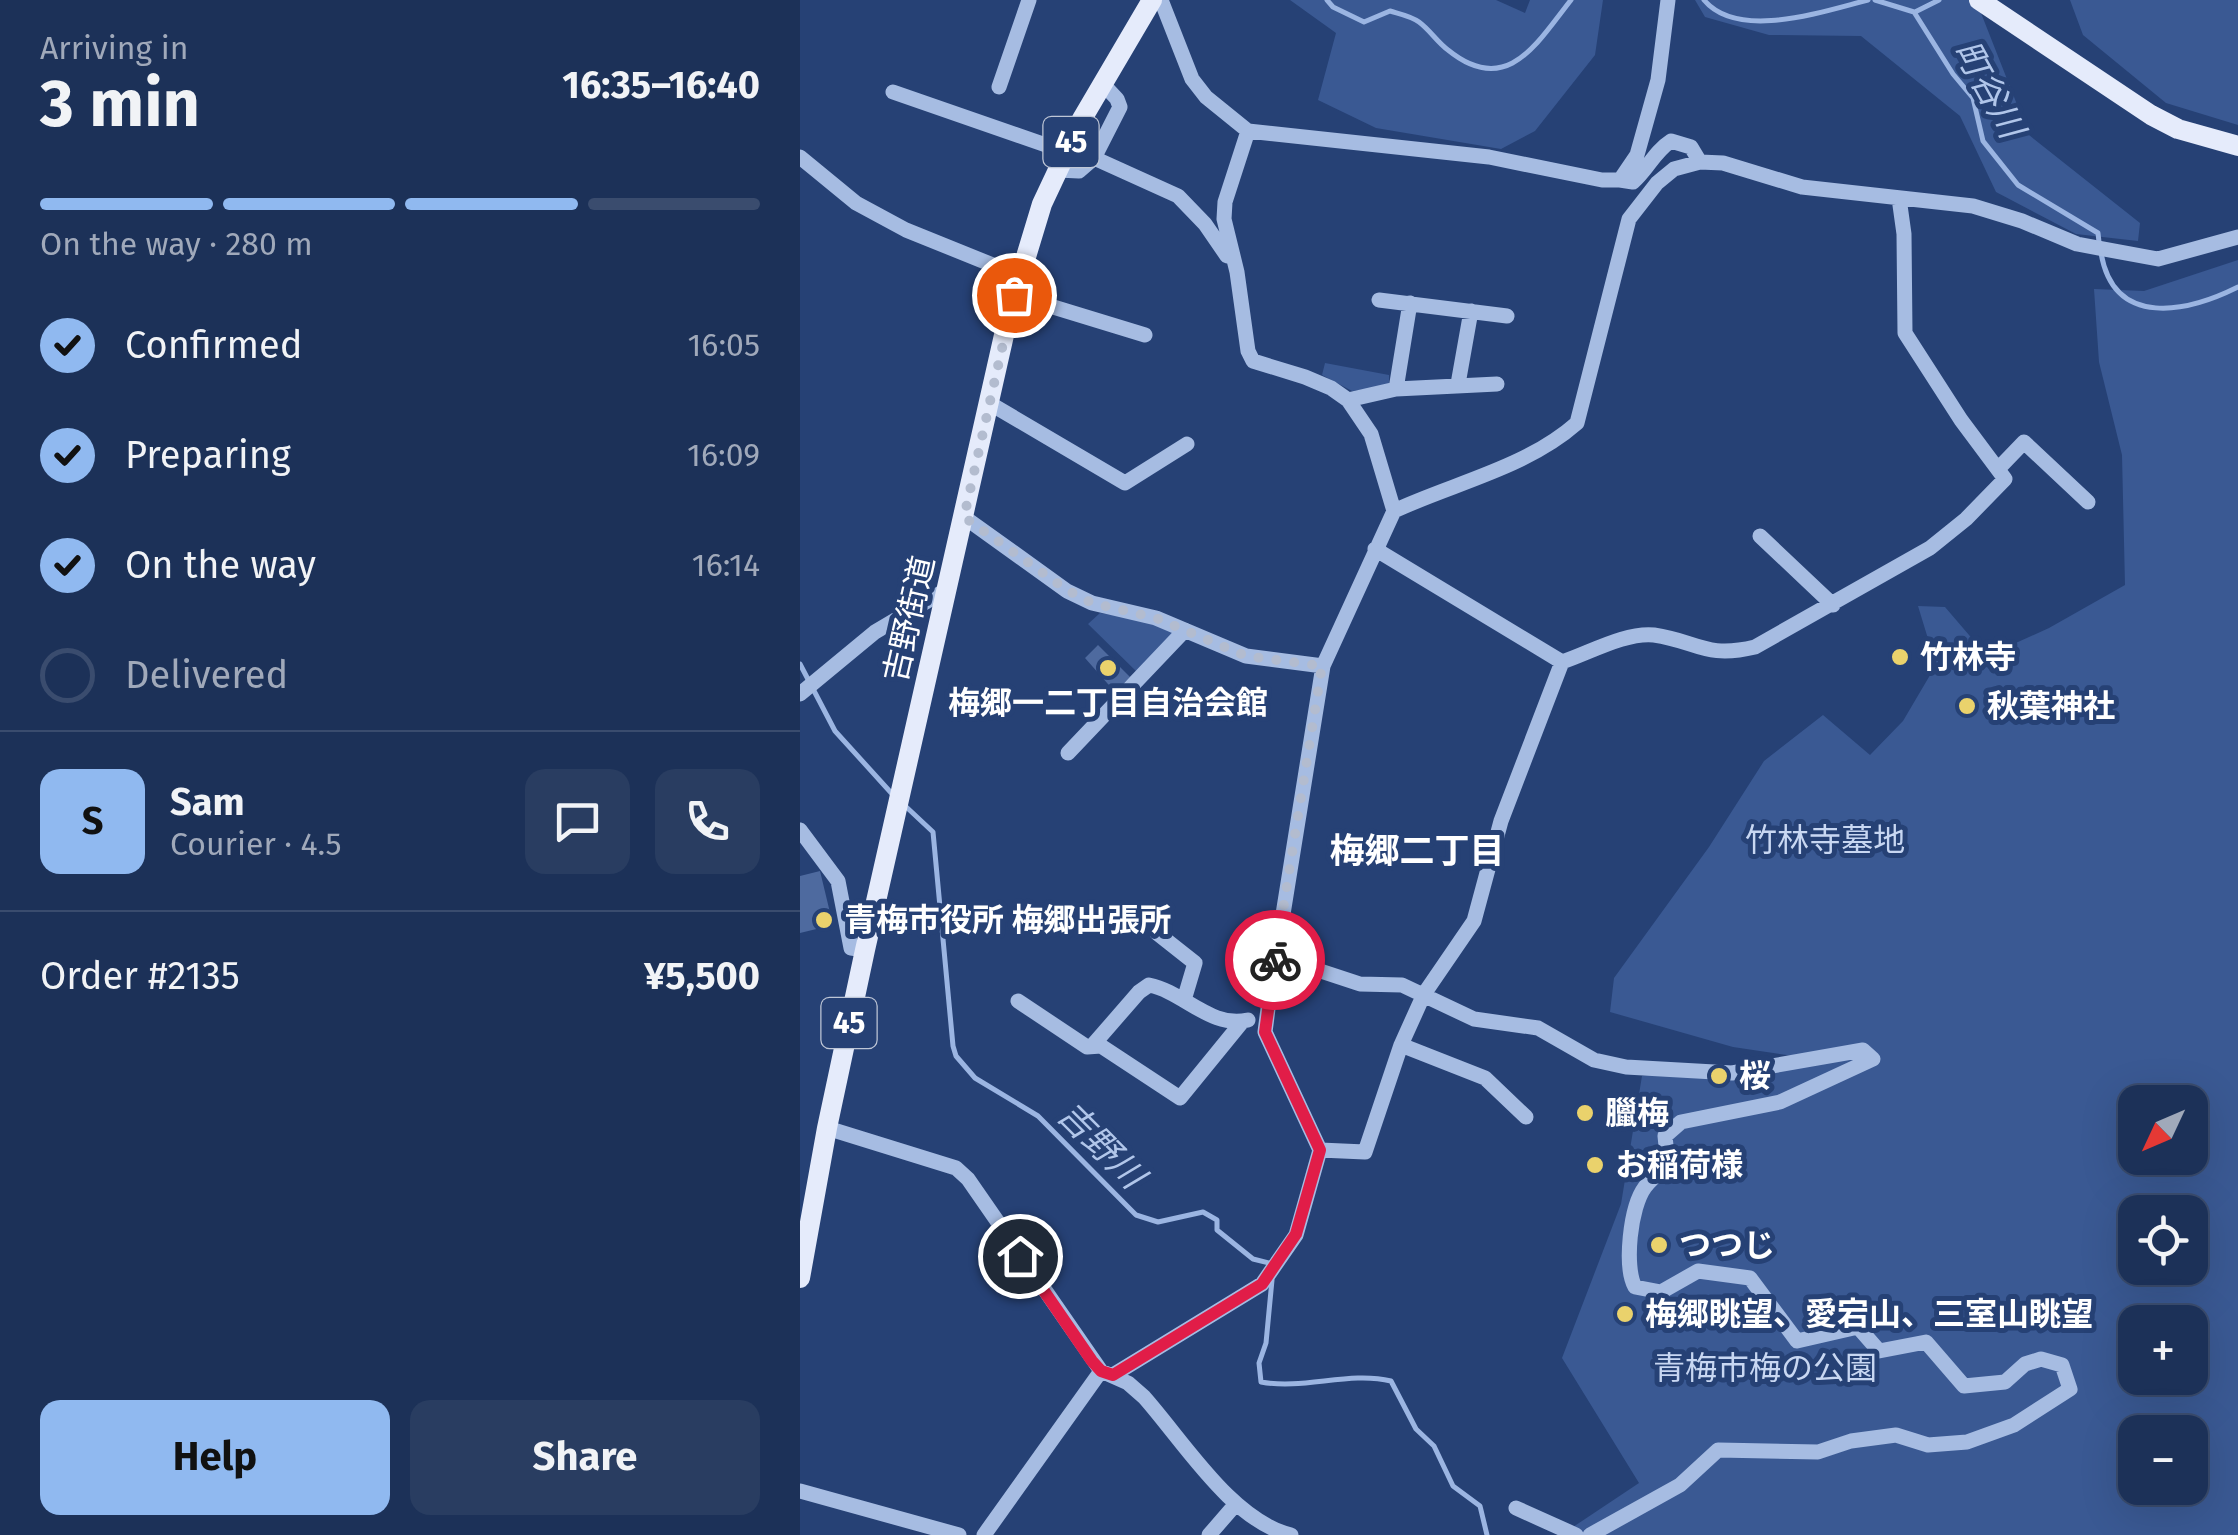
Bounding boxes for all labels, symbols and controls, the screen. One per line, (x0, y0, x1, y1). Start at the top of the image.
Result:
text: Arriving in (40, 29, 188, 67)
water label: 町谷川 (1945, 33, 2035, 149)
text: 16:35–16:40 (562, 62, 760, 108)
text: 3 min (40, 65, 200, 143)
road number: 45 (1044, 117, 1098, 167)
text: On the way · 280 m (40, 225, 313, 263)
pin (972, 253, 1057, 338)
icon: bag (987, 268, 1042, 323)
icon: check (40, 318, 95, 373)
text: Confirmed (125, 322, 303, 368)
text: 16:05 (688, 326, 760, 364)
icon: check (40, 428, 95, 483)
text: Preparing (125, 432, 291, 478)
text: 16:09 (687, 436, 760, 474)
icon: check (40, 538, 95, 593)
text: On the way (125, 542, 316, 588)
text: 16:14 (692, 546, 760, 584)
street label: 吉野街道 (876, 552, 942, 686)
place label: 竹林寺 (1920, 638, 2016, 676)
marker: 竹林寺 (1889, 646, 1911, 668)
text: Delivered (125, 652, 288, 698)
marker: 梅郷一二丁目自治会館 (1097, 657, 1119, 679)
place label: 梅郷一二丁目自治会館 (948, 684, 1268, 722)
place label: 秋葉神社 (1987, 687, 2115, 725)
marker: 秋葉神社 (1956, 695, 1978, 717)
button: chat (525, 769, 630, 874)
button: phone (655, 769, 760, 874)
text: Sam (170, 779, 245, 825)
text: S (82, 798, 103, 844)
park label: 竹林寺墓地 (1745, 821, 1905, 859)
text: Courier · 4.5 (170, 825, 341, 863)
district label: 梅郷二丁目 (1329, 830, 1505, 872)
place label: 青梅市役所 梅郷出張所 (844, 901, 1172, 939)
marker: 青梅市役所 梅郷出張所 (813, 909, 835, 931)
courier (1225, 910, 1325, 1010)
icon: bike (1248, 933, 1303, 988)
text: Order #2135 (40, 953, 240, 999)
text: ¥5,500 (644, 953, 760, 999)
road number: 45 (822, 998, 876, 1048)
place label: 桜 (1739, 1057, 1771, 1095)
marker: 桜 (1708, 1065, 1730, 1087)
north arrow (2118, 1085, 2208, 1175)
map controls (2118, 1085, 2208, 1505)
water label: 吉野川 (1049, 1093, 1156, 1200)
place label: 臘梅 (1605, 1094, 1669, 1132)
marker: 臘梅 (1574, 1102, 1596, 1124)
place label: お稲荷様 (1615, 1146, 1743, 1184)
marker: お稲荷様 (1584, 1154, 1606, 1176)
button: locate (2118, 1195, 2208, 1285)
pin (978, 1214, 1063, 1299)
place label: つつじ (1679, 1226, 1775, 1264)
icon: home (993, 1229, 1048, 1284)
marker: つつじ (1648, 1234, 1670, 1256)
place label: 梅郷眺望、愛宕山、三室山眺望 (1645, 1295, 2093, 1333)
marker: 梅郷眺望、愛宕山、三室山眺望 (1614, 1303, 1636, 1325)
button: + (2118, 1305, 2208, 1395)
park label: 青梅市梅の公園 (1653, 1349, 1877, 1387)
button: Help (40, 1400, 390, 1515)
button: Share (410, 1400, 760, 1515)
button: − (2118, 1415, 2208, 1505)

